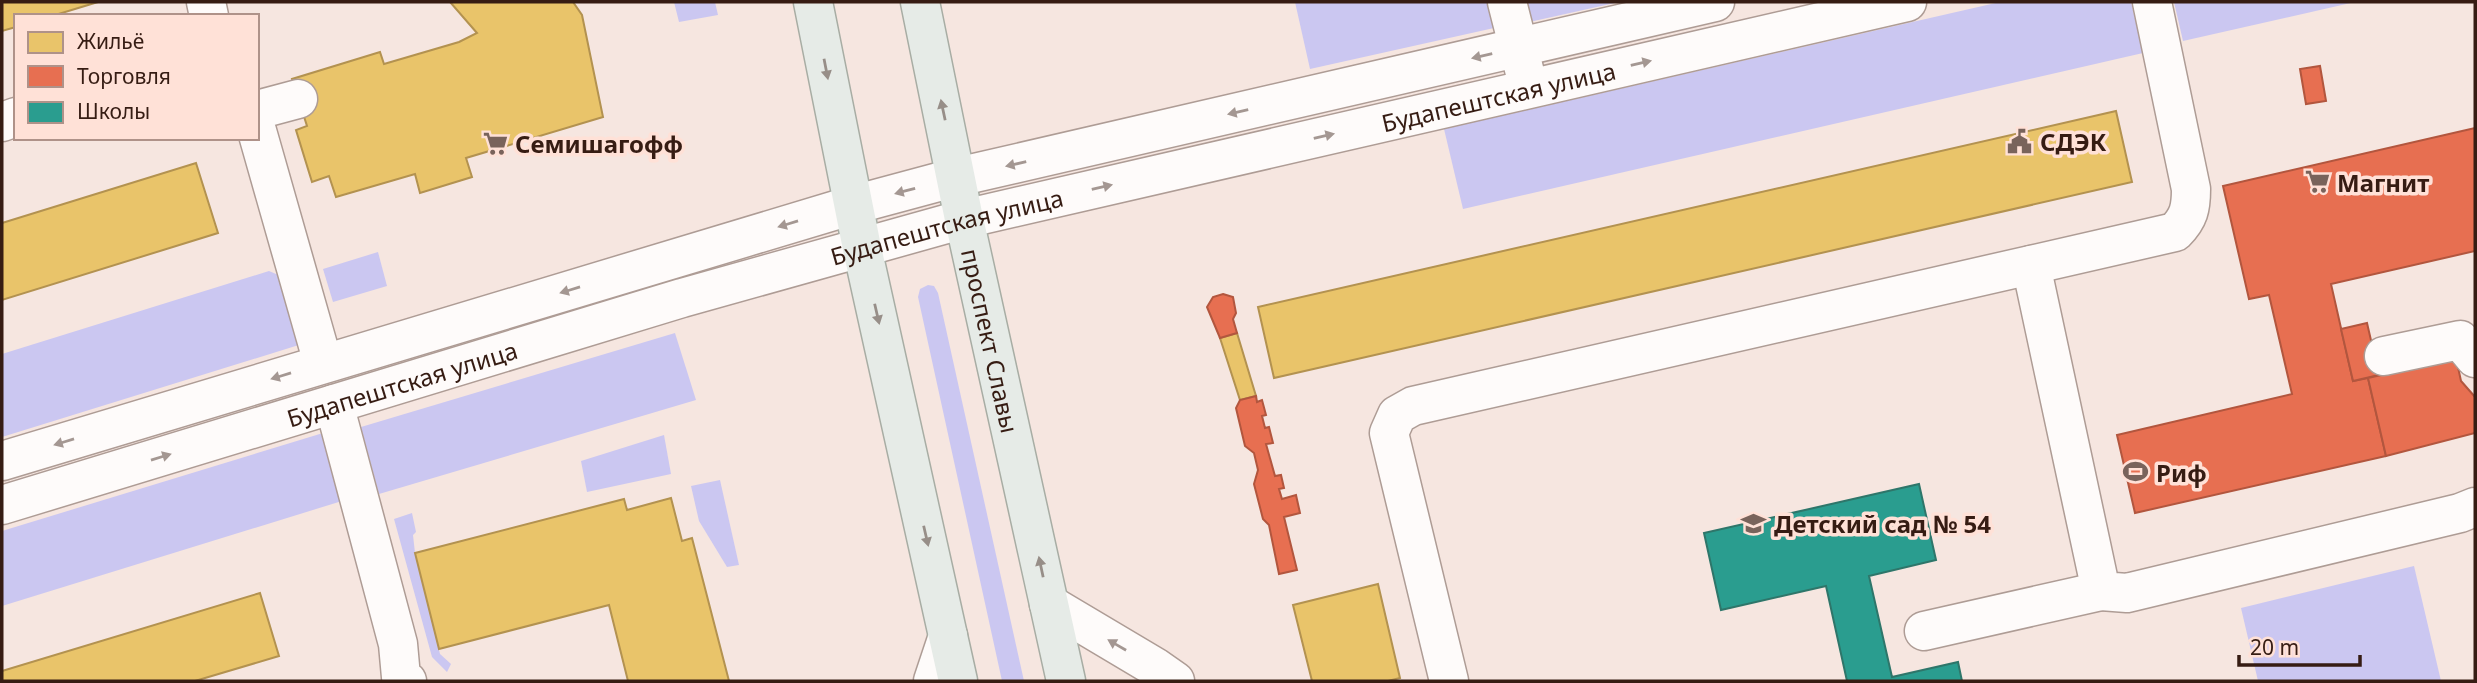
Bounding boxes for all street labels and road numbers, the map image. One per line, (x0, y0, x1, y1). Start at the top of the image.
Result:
street label: Будапештская улица (1378, 53, 1619, 139)
street label: Будапештская улица (826, 180, 1066, 272)
street label: проспект Славы (955, 245, 1027, 436)
street label: Будапештская улица (283, 333, 521, 434)

